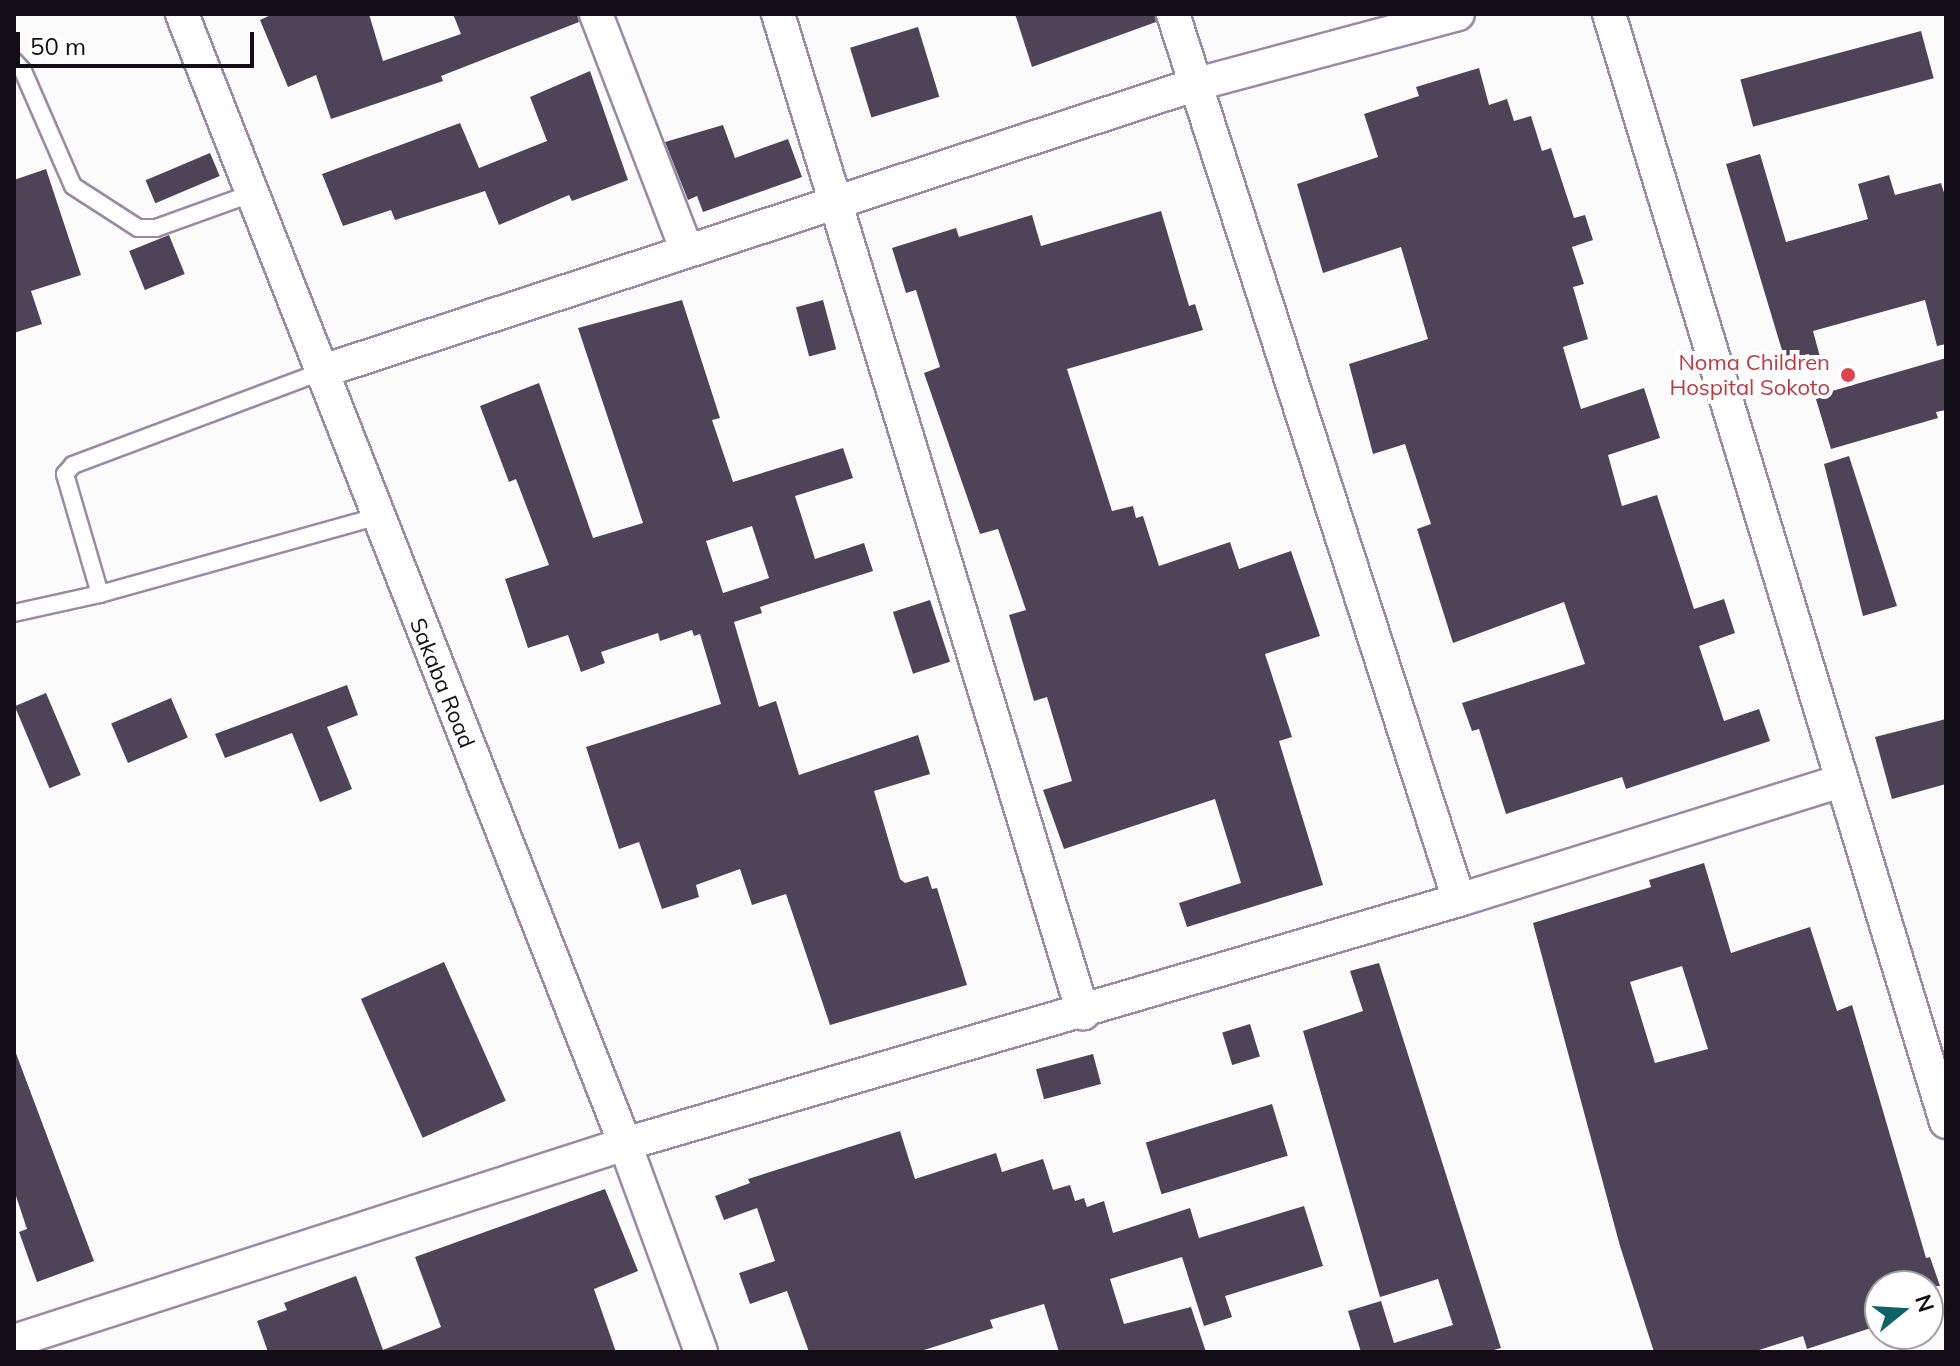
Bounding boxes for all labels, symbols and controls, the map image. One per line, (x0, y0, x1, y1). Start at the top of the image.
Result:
scale bar (20, 16, 258, 66)
text: 50 m (30, 31, 86, 61)
place label: Noma Children Hospital Sokoto (1669, 349, 1830, 400)
marker: Noma Children Hospital Sokoto (1837, 364, 1859, 386)
street label: Sakaba Road (404, 614, 480, 752)
north arrow (1864, 1270, 1944, 1350)
text: N (1909, 1291, 1941, 1315)

